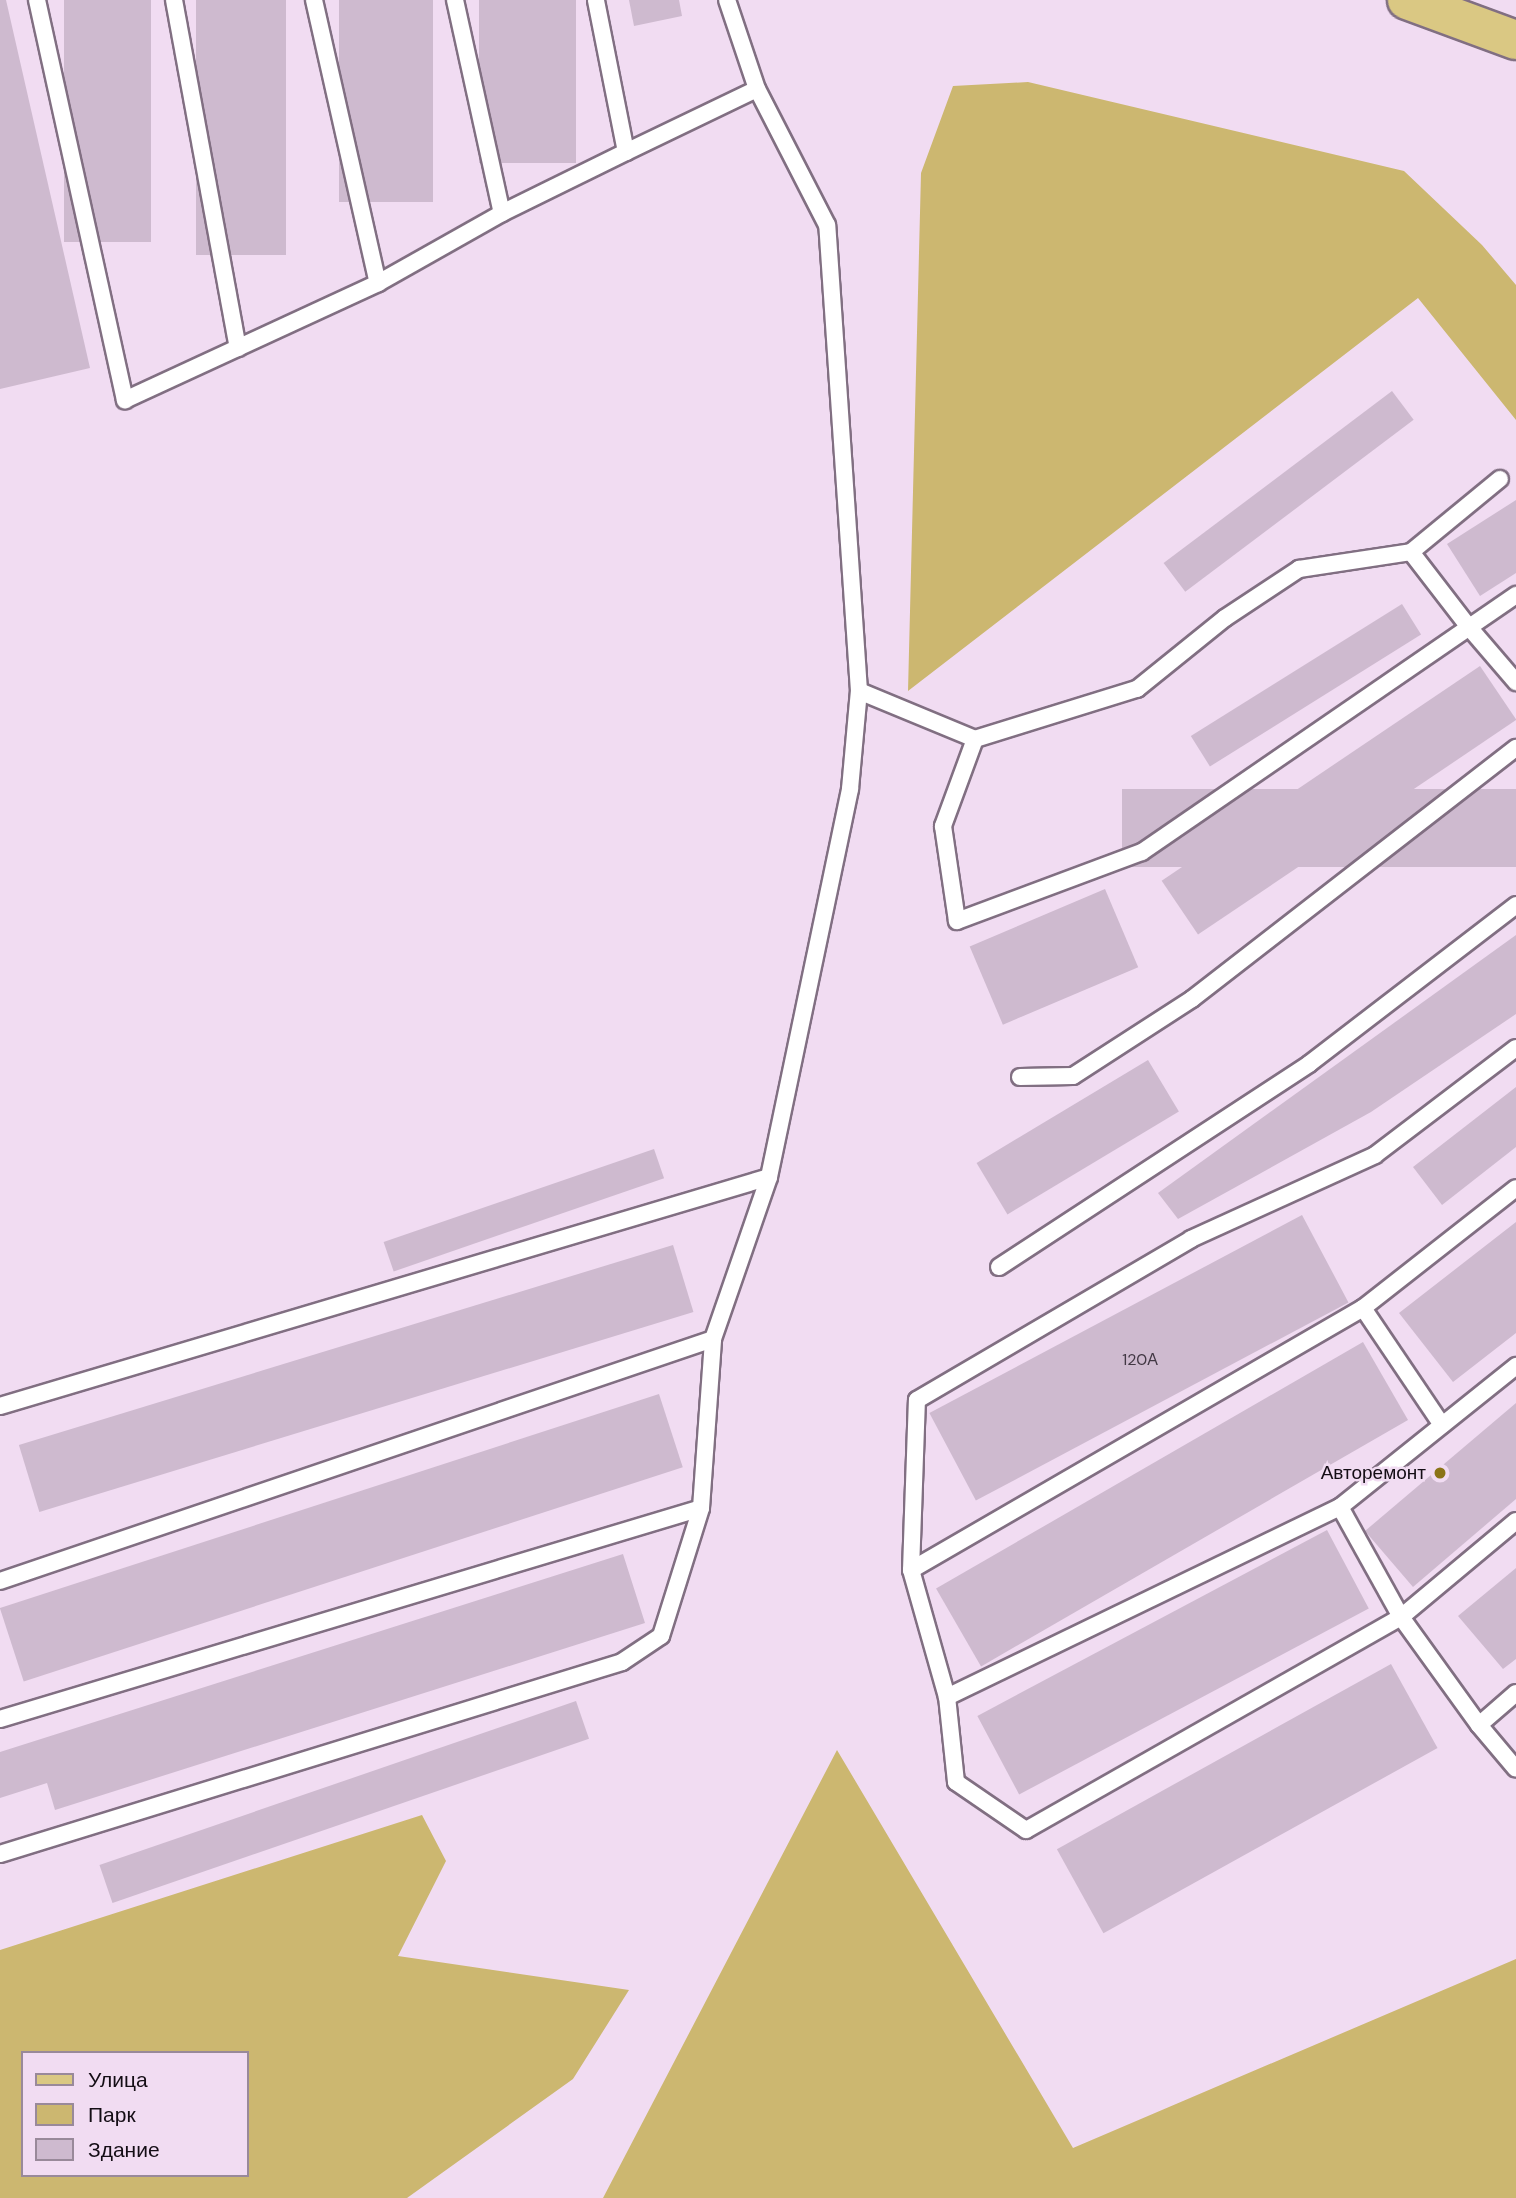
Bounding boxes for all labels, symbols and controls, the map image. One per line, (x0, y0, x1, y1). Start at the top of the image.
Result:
house number: 120А (1122, 1350, 1158, 1370)
place label: Авторемонт (1321, 1462, 1426, 1484)
marker: Авторемонт (1432, 1465, 1448, 1481)
legend (21, 2051, 248, 2177)
text: Улица (88, 2066, 148, 2094)
text: Парк (88, 2101, 136, 2129)
text: Здание (88, 2136, 160, 2164)

